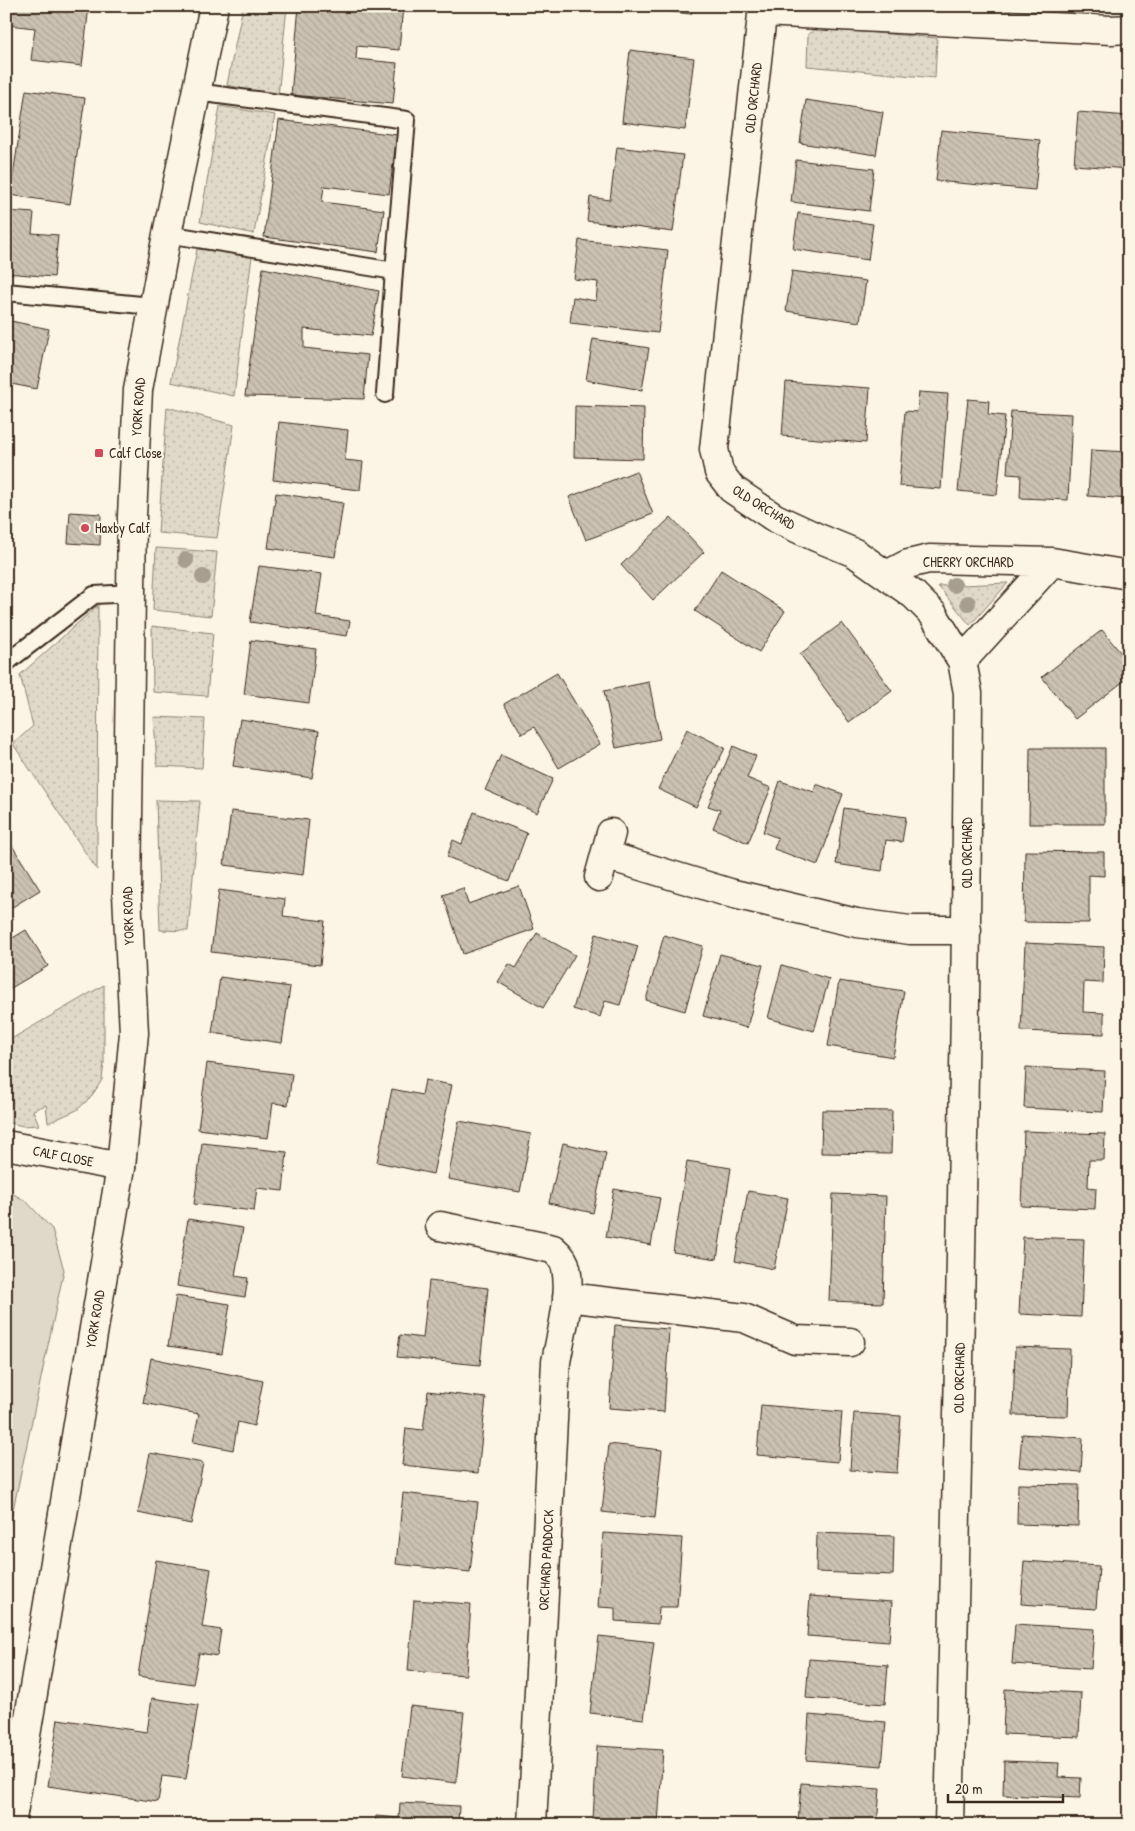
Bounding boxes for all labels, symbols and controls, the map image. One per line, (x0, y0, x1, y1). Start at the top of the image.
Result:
street label: OLD ORCHARD (739, 61, 766, 134)
street label: YORK ROAD (126, 377, 149, 437)
place label: Calf Close (109, 443, 163, 462)
marker: Calf Close (93, 447, 105, 459)
street label: OLD ORCHARD (729, 480, 800, 534)
place label: Haxby Calf (95, 518, 150, 538)
marker: Haxby Calf (79, 522, 91, 534)
street label: CHERRY ORCHARD (923, 552, 1014, 571)
street label: OLD ORCHARD (957, 817, 976, 889)
street label: YORK ROAD (117, 886, 138, 946)
street label: CALF CLOSE (31, 1140, 95, 1171)
street label: YORK ROAD (81, 1288, 109, 1349)
street label: OLD ORCHARD (948, 1342, 969, 1414)
street label: ORCHARD PADDOCK (533, 1508, 558, 1611)
scale bar (948, 1771, 1062, 1803)
text: 20 m (955, 1778, 982, 1799)

